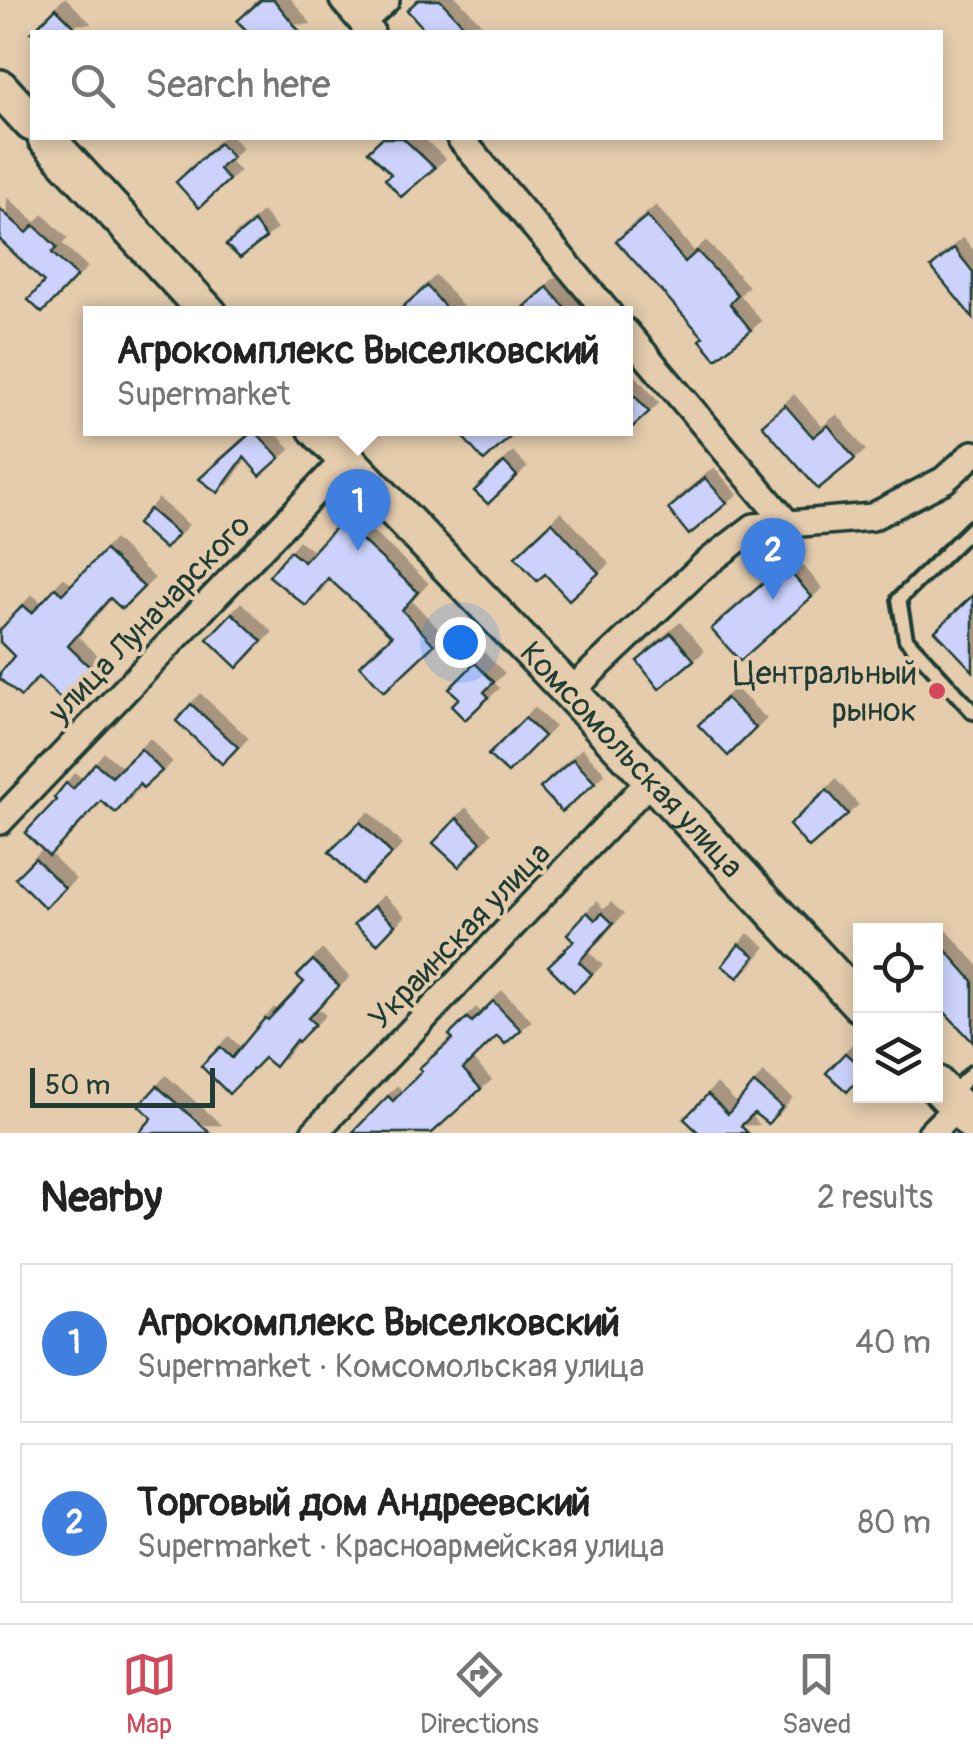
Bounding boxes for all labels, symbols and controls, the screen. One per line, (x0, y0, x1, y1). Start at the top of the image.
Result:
search box (30, 30, 943, 140)
icon: search (65, 58, 120, 113)
text: Search here (145, 61, 331, 109)
popup (83, 306, 633, 436)
text: Агрокомплекс Выселковский (117, 327, 599, 375)
text: Supermarket (117, 375, 290, 415)
pin: 1 (326, 468, 390, 551)
street label: улица Луначарского (39, 506, 259, 732)
pin: 2 (740, 518, 806, 600)
your location (435, 617, 486, 668)
street label: Комсомольская улица (511, 633, 752, 887)
place label: Центральный рынок (733, 654, 917, 731)
marker: Центральный рынок (926, 680, 948, 702)
street label: Украинская улица (360, 834, 559, 1038)
map controls (853, 923, 943, 1103)
button: locate (853, 923, 943, 1013)
button: layers (853, 1013, 943, 1103)
scale bar (30, 1063, 215, 1108)
text: 50 m (45, 1068, 110, 1103)
text: Nearby (40, 1172, 162, 1224)
text: 2 results (817, 1178, 933, 1218)
text: Агрокомплекс Выселковский (137, 1299, 620, 1347)
text: 1 (68, 1323, 81, 1363)
text: 40 m (855, 1323, 931, 1363)
text: Supermarket · Комсомольская улица (137, 1347, 644, 1387)
text: Торговый дом Андреевский (137, 1479, 591, 1527)
text: 2 (66, 1503, 83, 1543)
text: 80 m (858, 1503, 931, 1543)
text: Supermarket · Красноармейская улица (137, 1527, 664, 1567)
tab: Map (122, 1647, 177, 1742)
tab: Directions (420, 1647, 539, 1742)
tab: Saved (782, 1647, 851, 1742)

